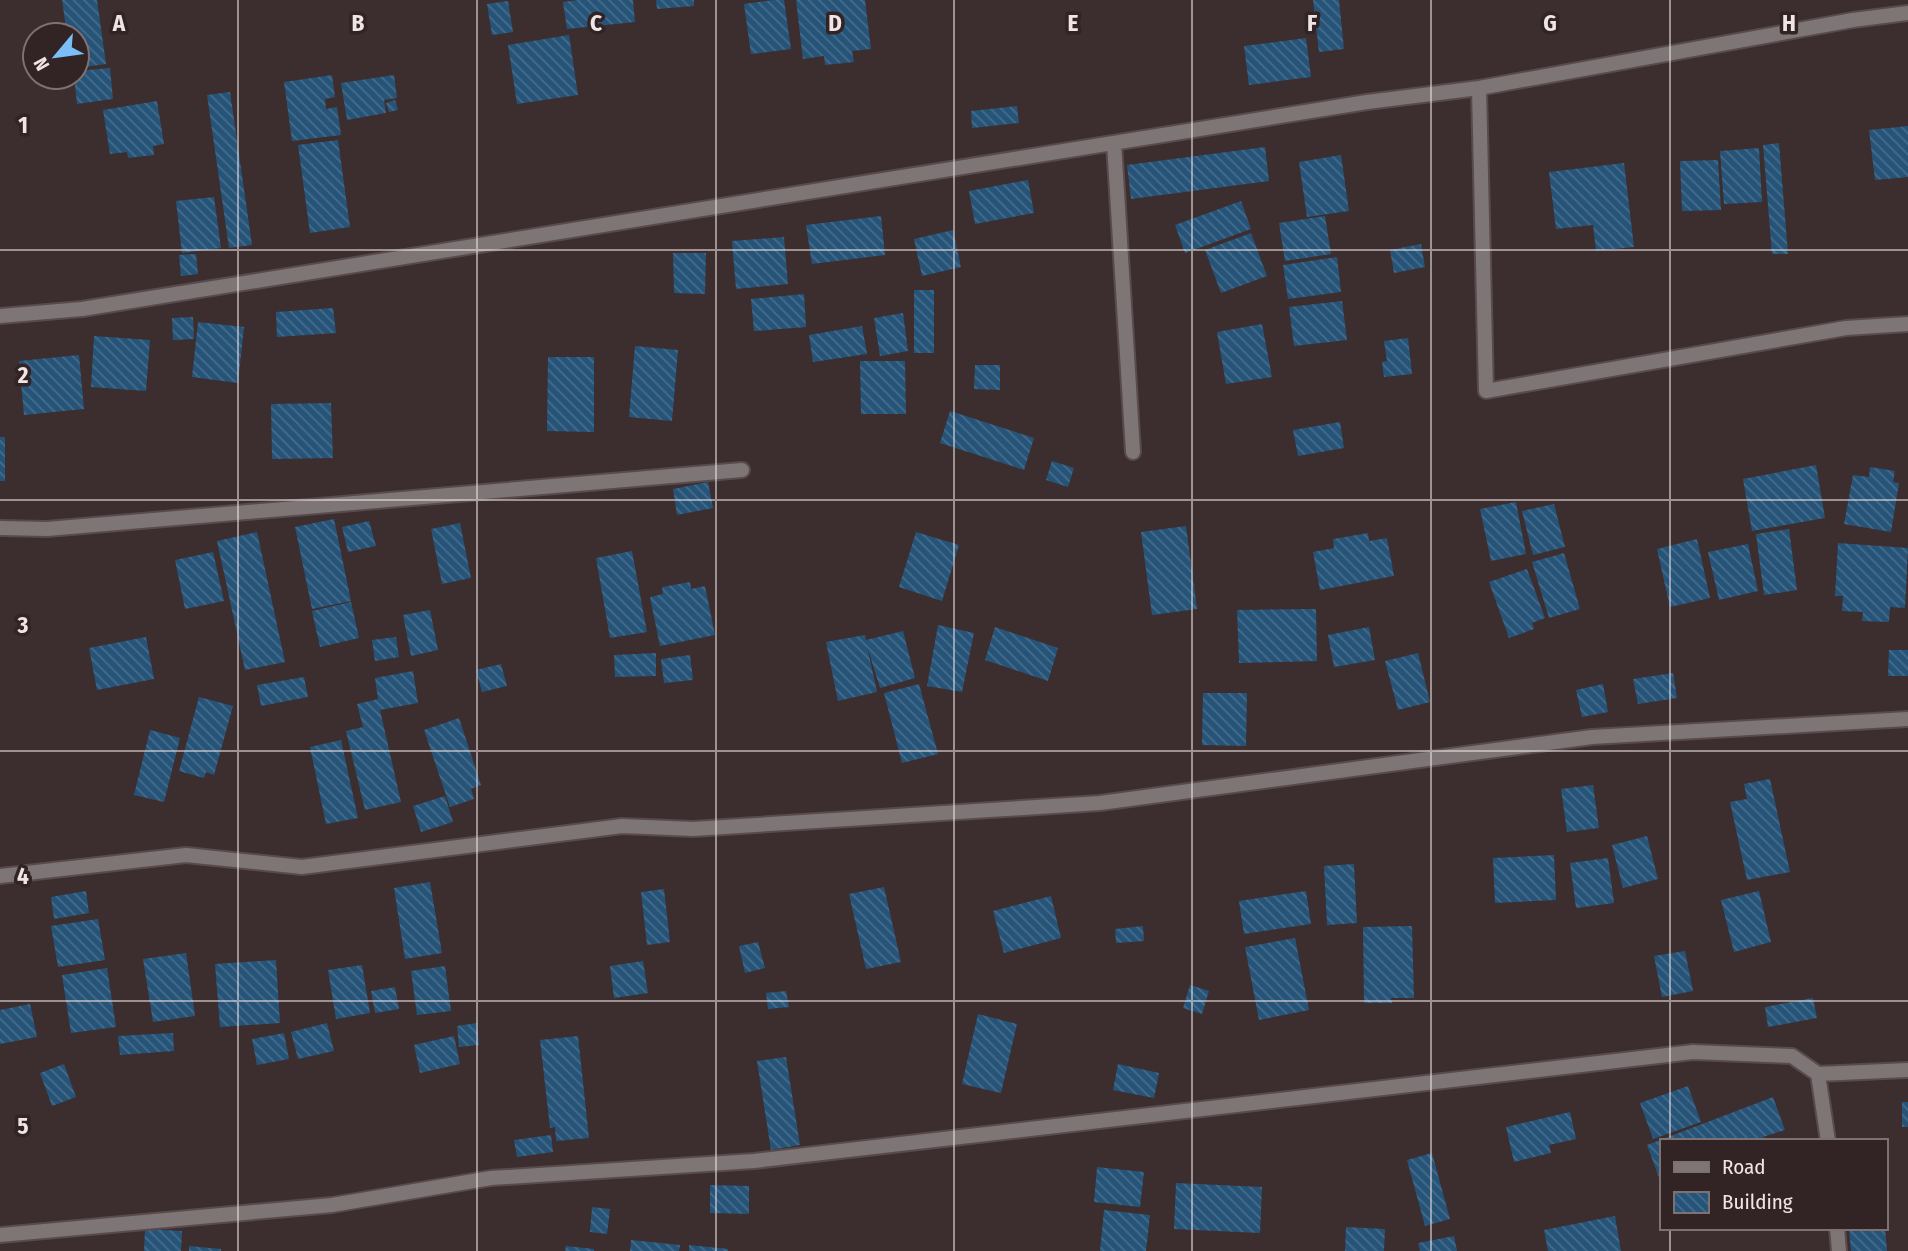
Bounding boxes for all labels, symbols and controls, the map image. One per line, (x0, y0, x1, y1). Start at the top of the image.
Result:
text: A (112, 9, 126, 37)
text: B (352, 9, 365, 37)
text: C (590, 9, 602, 37)
text: D (828, 9, 842, 37)
text: E (1068, 9, 1079, 37)
text: F (1307, 9, 1317, 37)
text: G (1543, 9, 1557, 37)
text: H (1782, 9, 1796, 37)
north arrow (21, 21, 91, 91)
text: N (29, 53, 54, 75)
text: 1 (18, 111, 28, 139)
text: 2 (17, 361, 29, 389)
text: 3 (17, 611, 29, 639)
text: 4 (17, 862, 29, 890)
text: 5 (17, 1112, 29, 1140)
legend (1660, 1139, 1887, 1230)
text: Road (1722, 1154, 1766, 1180)
text: Building (1722, 1189, 1793, 1215)

